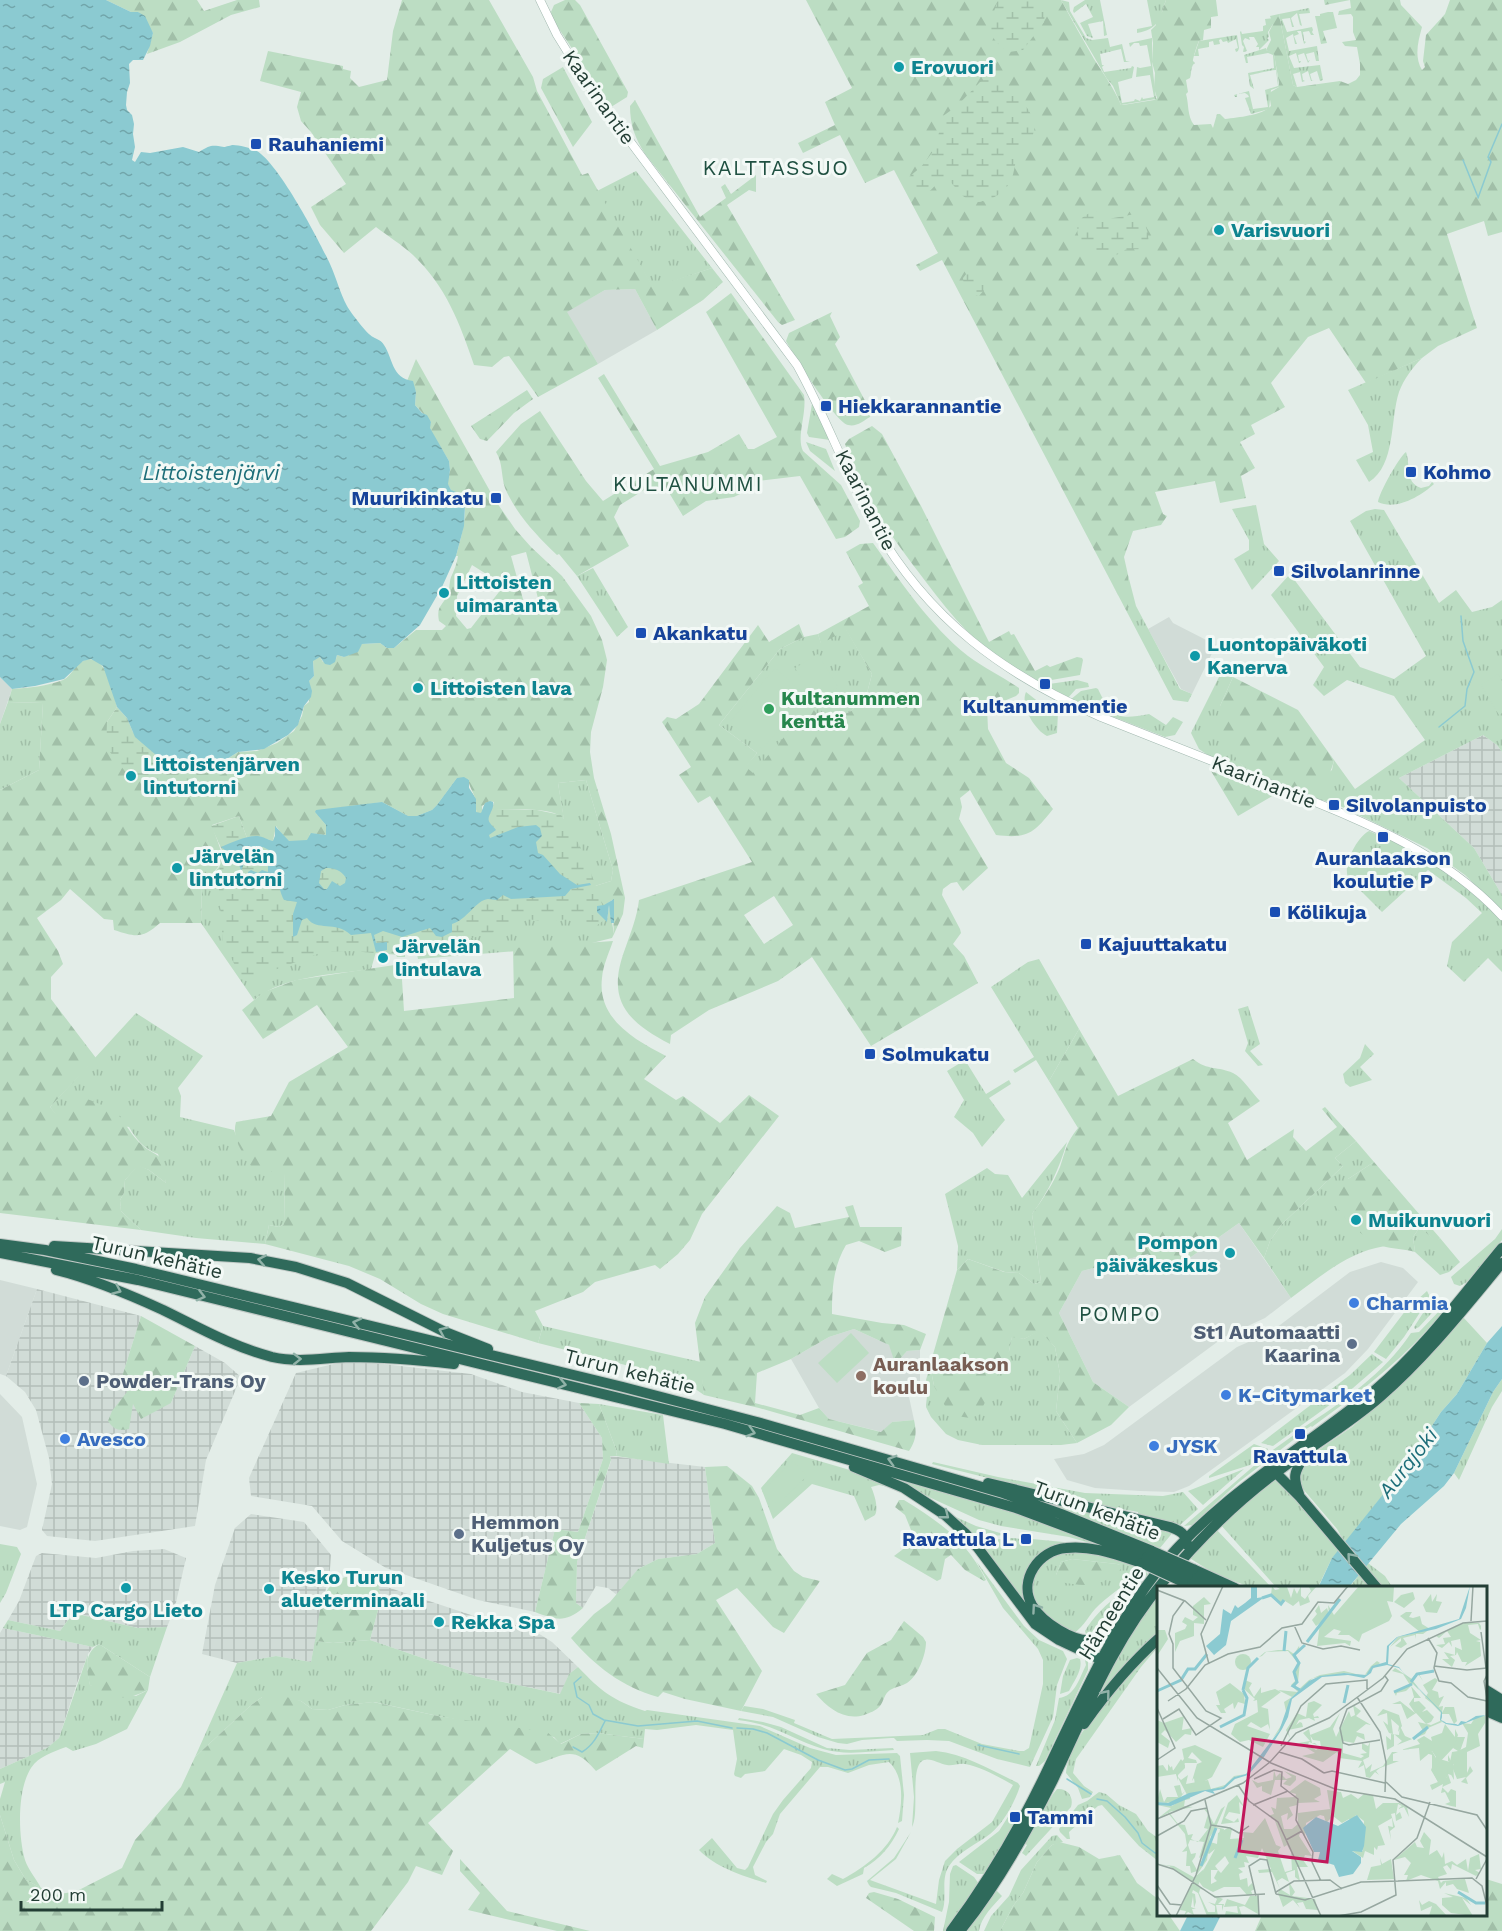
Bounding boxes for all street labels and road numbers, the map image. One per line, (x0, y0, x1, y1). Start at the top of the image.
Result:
street label: Kaarinantie (558, 45, 640, 149)
street label: Kaarinantie (830, 445, 902, 555)
street label: Kaarinantie (1208, 750, 1320, 814)
street label: Turun kehätie (89, 1230, 225, 1284)
street label: Turun kehätie (562, 1343, 698, 1399)
street label: Turun kehätie (1030, 1475, 1164, 1545)
street label: Hämeentie (1073, 1562, 1149, 1664)

